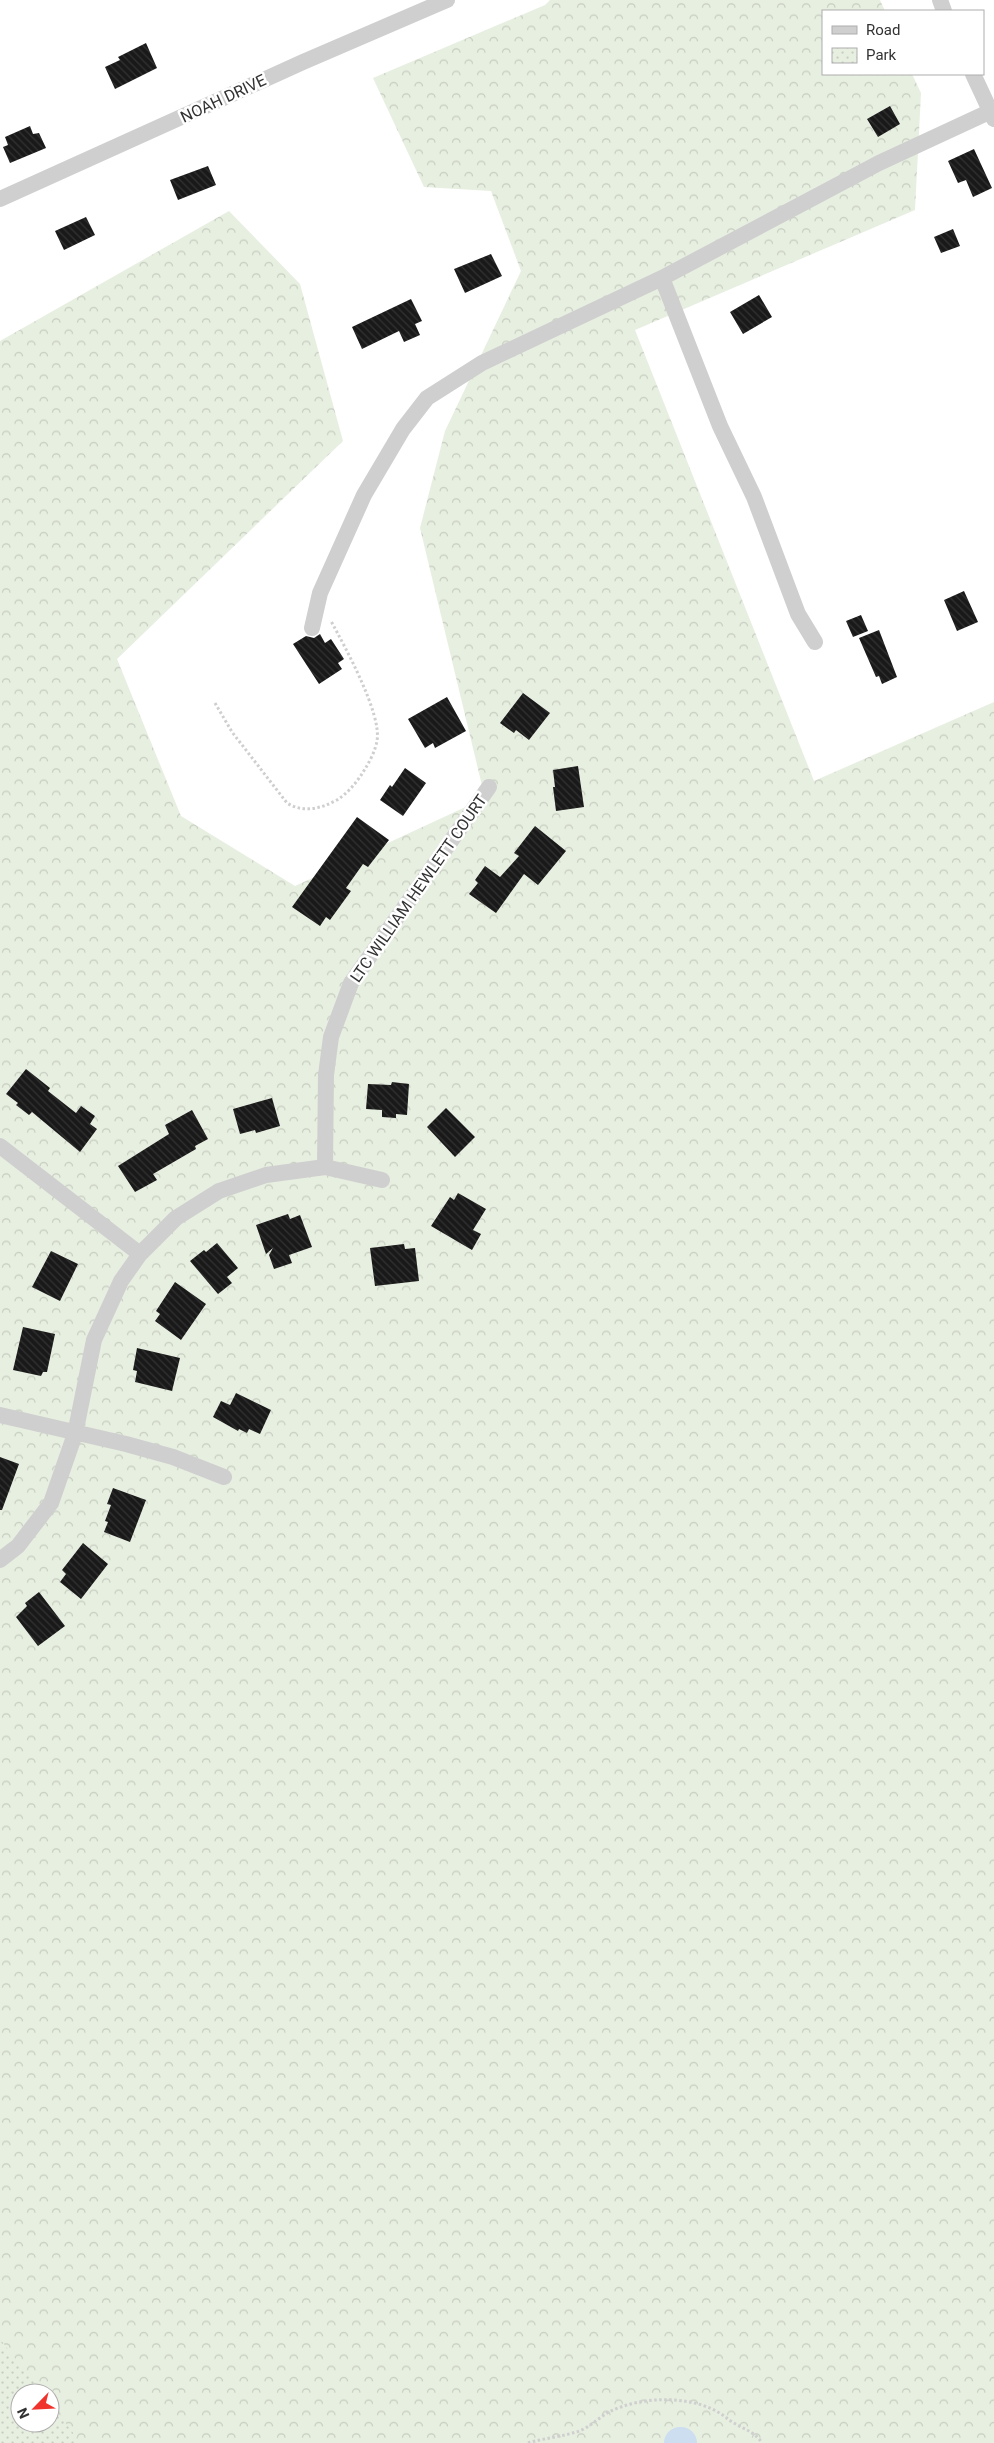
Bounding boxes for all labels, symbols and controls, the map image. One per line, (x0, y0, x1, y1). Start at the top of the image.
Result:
legend (822, 10, 984, 75)
text: Road (866, 21, 900, 39)
text: Park (866, 46, 897, 64)
street label: NOAH DRIVE (177, 70, 269, 127)
street label: LTC WILLIAM HEWLETT COURT (346, 790, 491, 986)
north arrow (10, 2383, 60, 2433)
text: N (14, 2406, 32, 2421)

